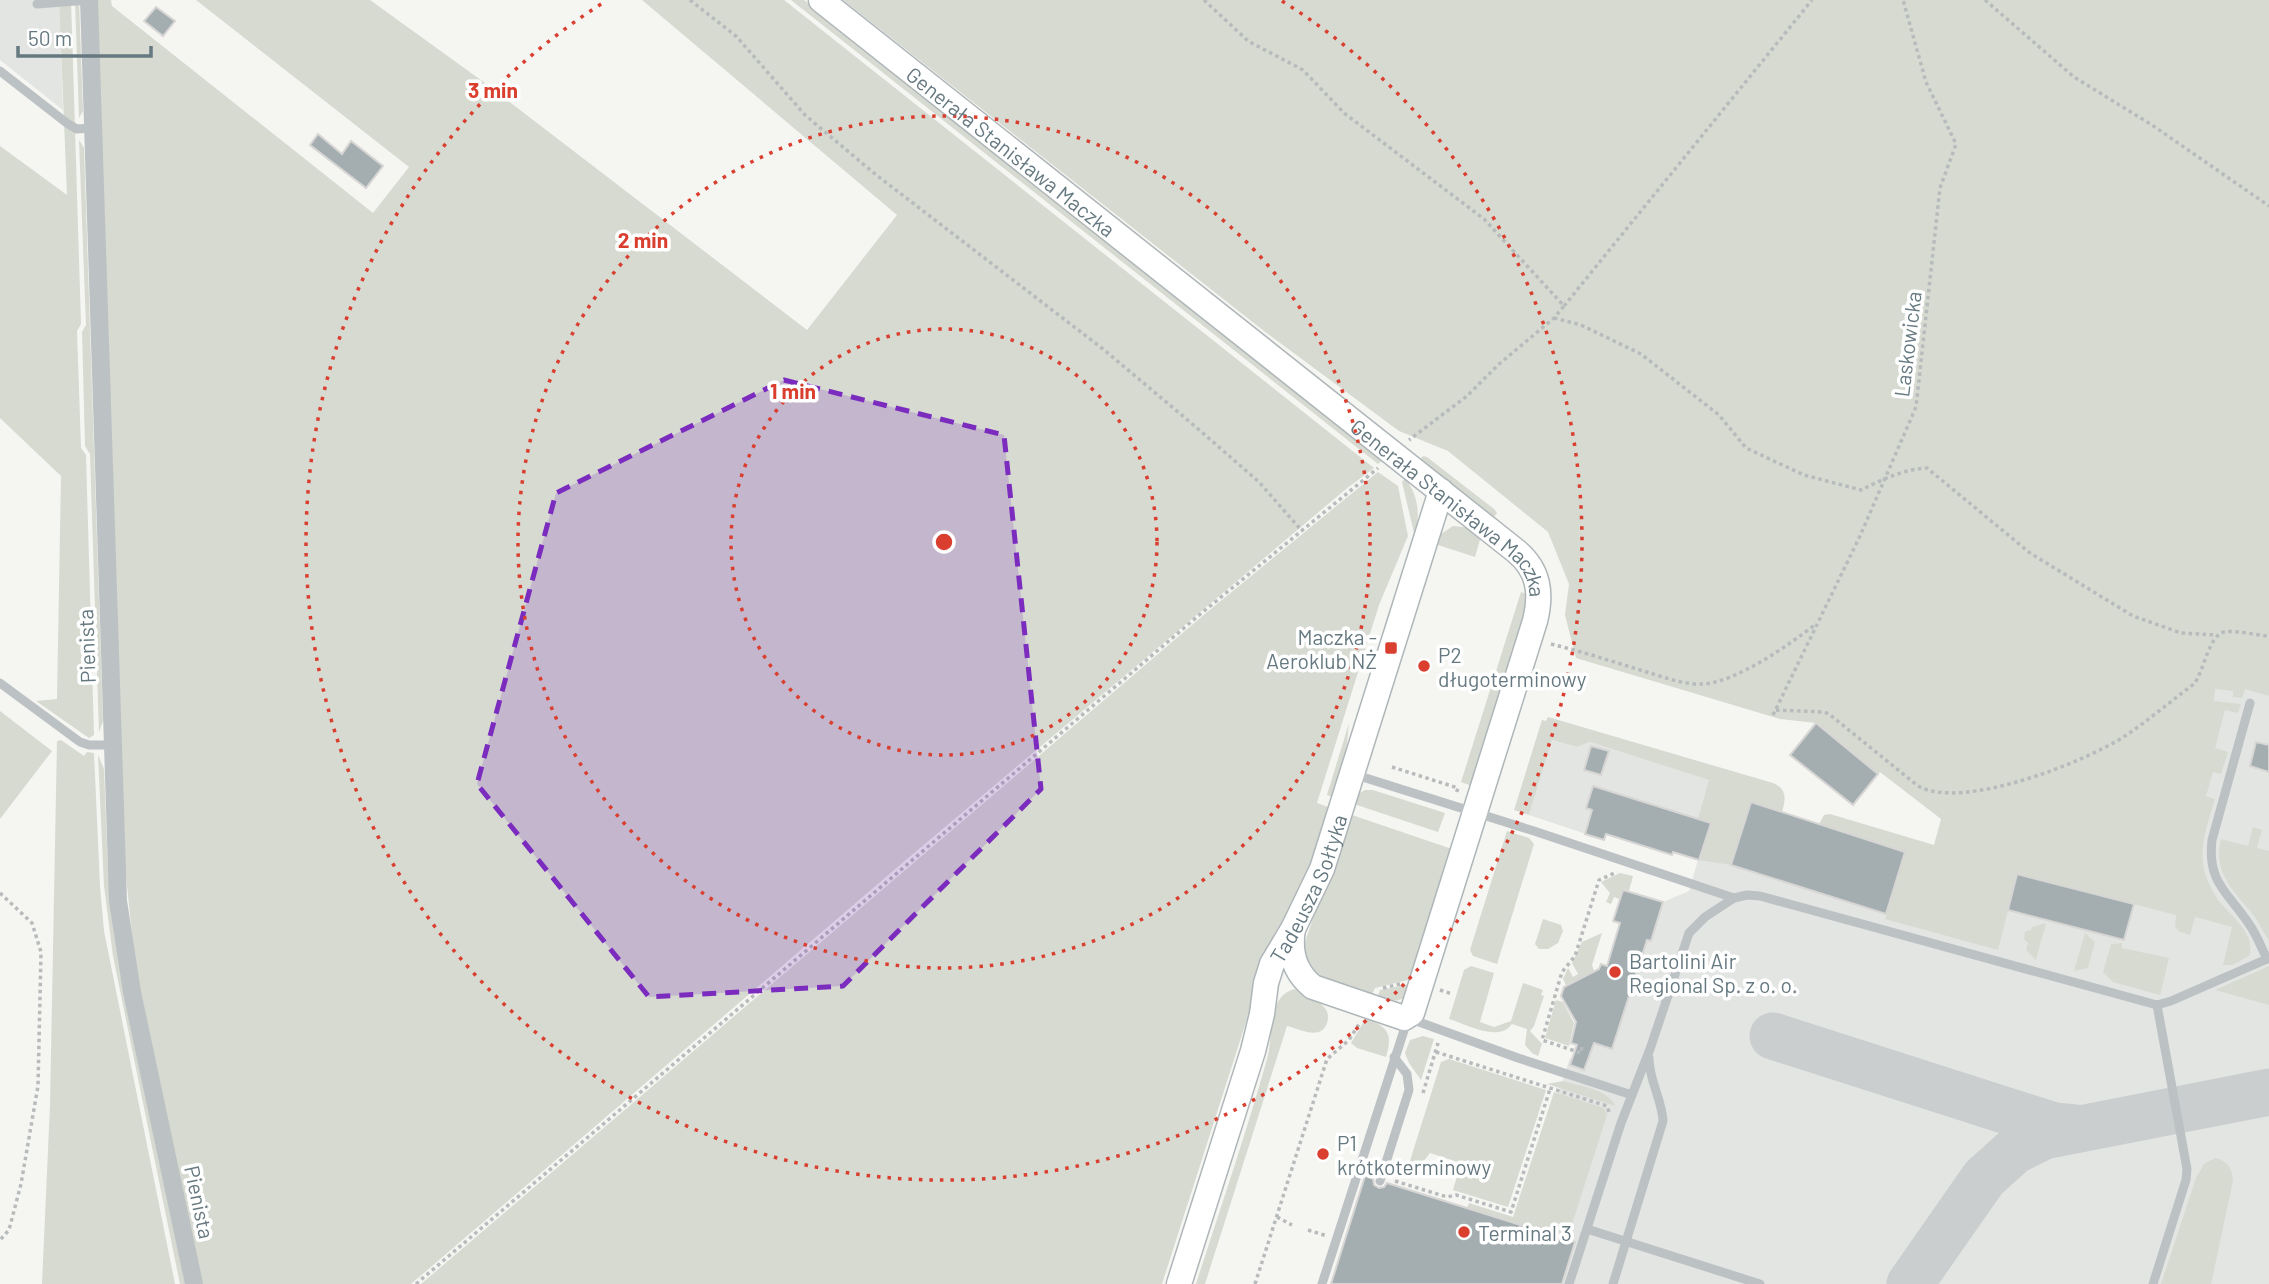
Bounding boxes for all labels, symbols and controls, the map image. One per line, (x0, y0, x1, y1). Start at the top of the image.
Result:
scale bar (18, 14, 150, 58)
text: 50 m (28, 25, 72, 50)
street label: Generała Stanisława Maczka (902, 61, 1121, 241)
text: 3 min (468, 77, 518, 102)
text: 2 min (618, 227, 668, 252)
street label: Laskowicka (1888, 290, 1926, 398)
text: 1 min (770, 378, 816, 403)
street label: Generała Stanisława Maczka (1346, 413, 1551, 598)
centre of rings (932, 530, 956, 554)
street label: Pienista (72, 609, 100, 683)
place label: Maczka - Aeroklub NŻ (1266, 624, 1377, 673)
marker: Maczka - Aeroklub NŻ (1383, 640, 1399, 656)
place label: P2 długoterminowy (1438, 642, 1587, 691)
marker: P2 długoterminowy (1416, 658, 1432, 674)
street label: Tadeusza Sołtyka (1263, 811, 1351, 967)
place label: Bartolini Air Regional Sp. z o. o. (1629, 948, 1797, 997)
marker: Bartolini Air Regional Sp. z o. o. (1607, 964, 1623, 980)
place label: P1 krótkoterminowy (1337, 1130, 1492, 1179)
marker: P1 krótkoterminowy (1315, 1146, 1331, 1162)
street label: Pienista (180, 1163, 220, 1241)
place label: Terminal 3 (1478, 1220, 1572, 1245)
marker: Terminal 3 (1456, 1224, 1472, 1240)

